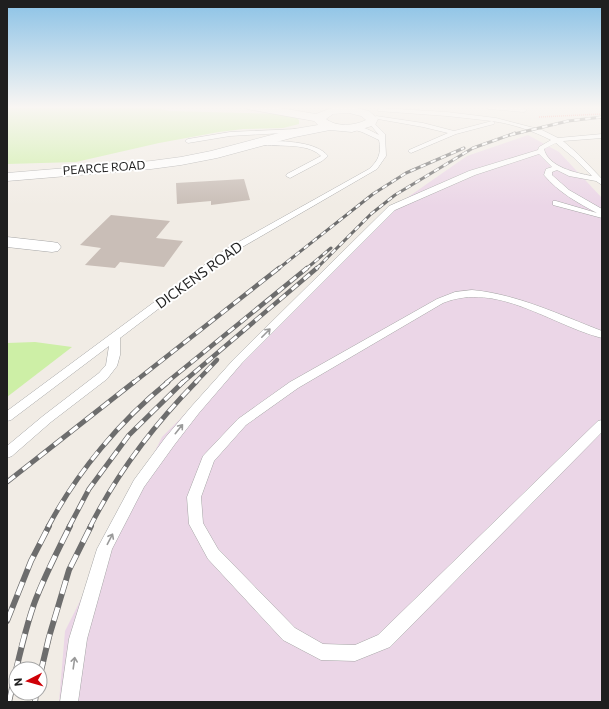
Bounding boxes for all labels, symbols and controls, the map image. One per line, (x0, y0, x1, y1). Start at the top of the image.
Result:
street label: PEARCE ROAD (62, 157, 146, 177)
street label: DICKENS ROAD (152, 237, 245, 312)
one-way arrow (261, 328, 271, 338)
one-way arrow (175, 424, 184, 435)
one-way arrow (107, 533, 114, 545)
one-way arrow (71, 657, 78, 670)
north arrow (8, 661, 48, 701)
text: N (11, 677, 24, 687)

